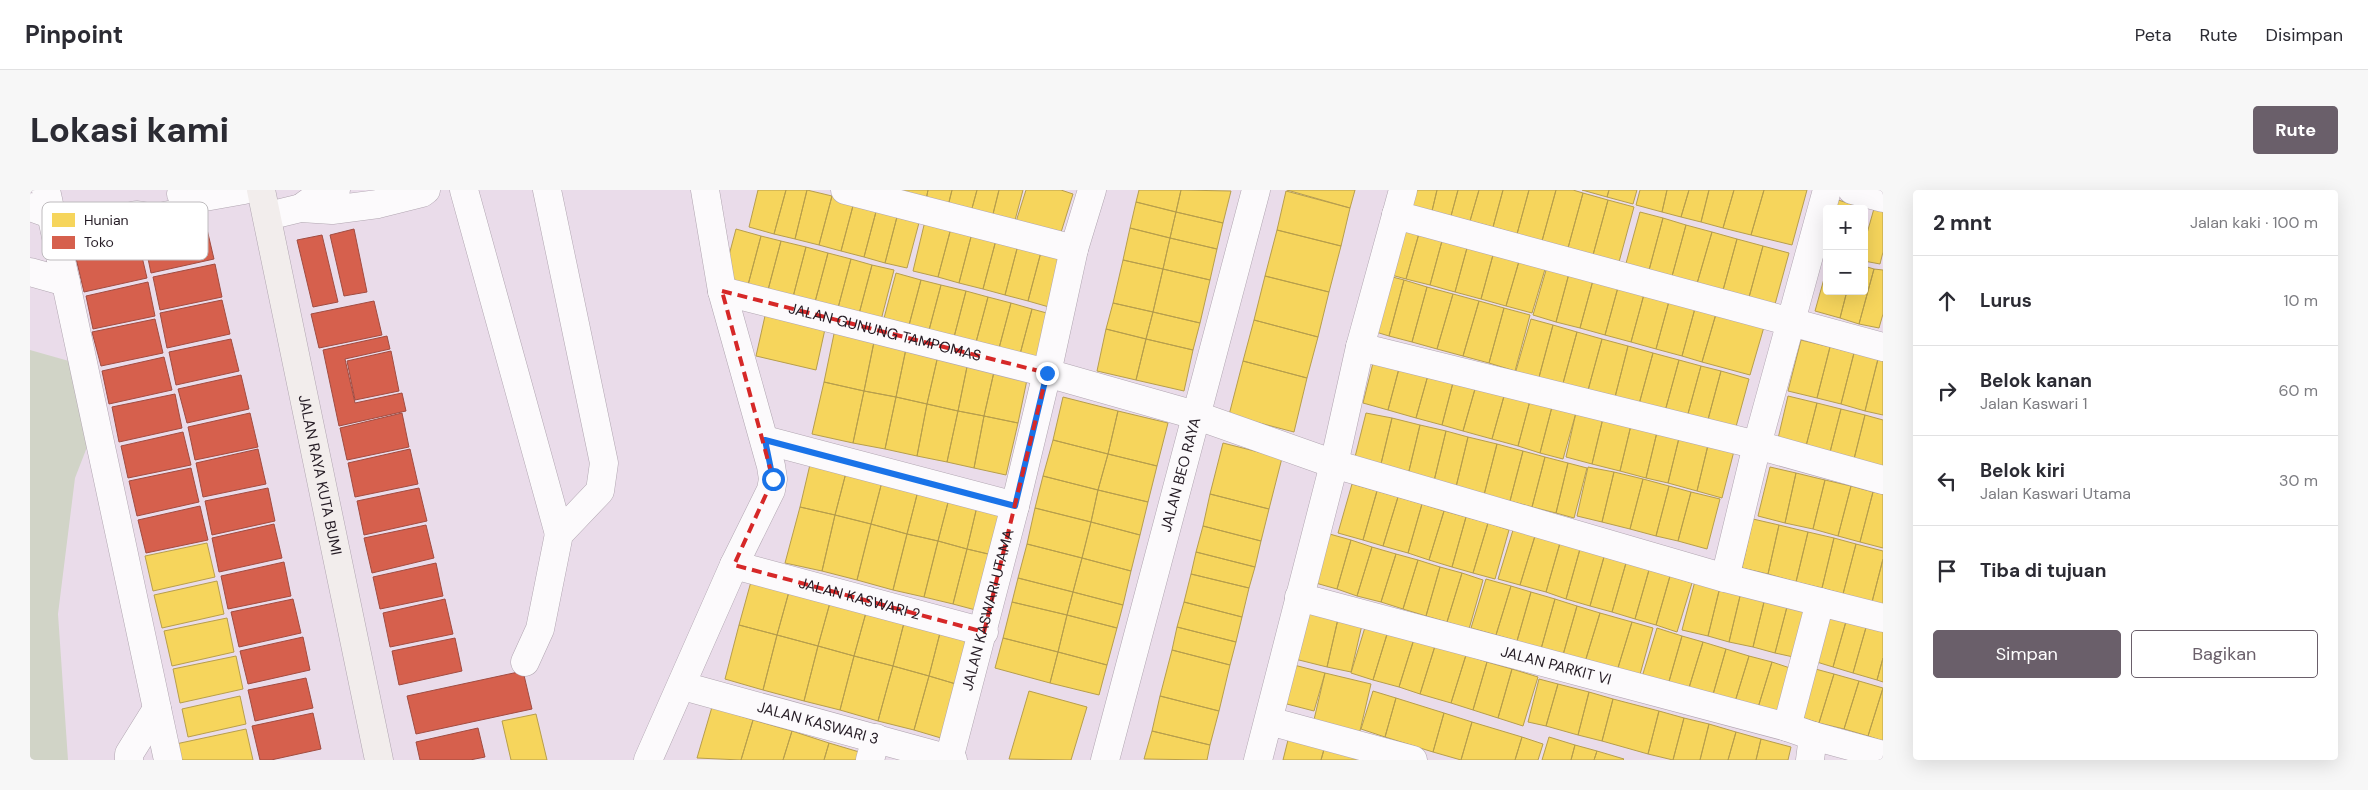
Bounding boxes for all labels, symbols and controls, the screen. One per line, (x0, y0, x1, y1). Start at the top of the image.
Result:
text: Pinpoint (25, 19, 123, 50)
text: Peta (2135, 23, 2171, 47)
text: Rute (2199, 23, 2238, 47)
text: Disimpan (2266, 23, 2343, 47)
button: Rute (2253, 106, 2338, 154)
text: Lokasi kami (30, 107, 229, 153)
legend (42, 202, 208, 260)
map controls (1823, 205, 1868, 295)
button: + (1823, 205, 1868, 250)
text: 2 mnt (1933, 209, 1992, 237)
text: Hunian (84, 211, 129, 229)
text: Jalan kaki · 100 m (2190, 212, 2318, 233)
text: Toko (84, 233, 114, 251)
button: − (1823, 250, 1868, 295)
icon: ahead (1933, 287, 1961, 315)
text: Lurus (1980, 288, 2032, 313)
text: 10 m (2284, 290, 2318, 311)
street label: JALAN GUNUNG TAMPOMAS (787, 298, 984, 366)
route end (1036, 362, 1059, 385)
text: Belok kanan (1980, 368, 2092, 393)
icon: right (1933, 377, 1961, 405)
text: 60 m (2278, 380, 2318, 401)
street label: JALAN RAYA KUTA BUMI (294, 393, 346, 557)
text: Jalan Kaswari 1 (1980, 393, 2088, 414)
street label: JALAN BEO RAYA (1156, 415, 1205, 534)
text: Belok kiri (1980, 458, 2065, 483)
icon: left (1933, 467, 1961, 495)
route start (762, 468, 785, 491)
text: 30 m (2279, 470, 2318, 491)
text: Jalan Kaswari Utama (1980, 483, 2131, 504)
street label: JALAN KASWARI UTAMA (957, 527, 1019, 693)
icon: arrive (1933, 557, 1961, 585)
text: Tiba di tujuan (1980, 558, 2106, 583)
street label: JALAN KASWARI 2 (797, 573, 923, 624)
button: Simpan (1933, 630, 2121, 678)
button: Bagikan (2131, 630, 2318, 678)
street label: JALAN PARKIT VI (1498, 641, 1614, 690)
street label: JALAN KASWARI 3 (755, 697, 881, 749)

